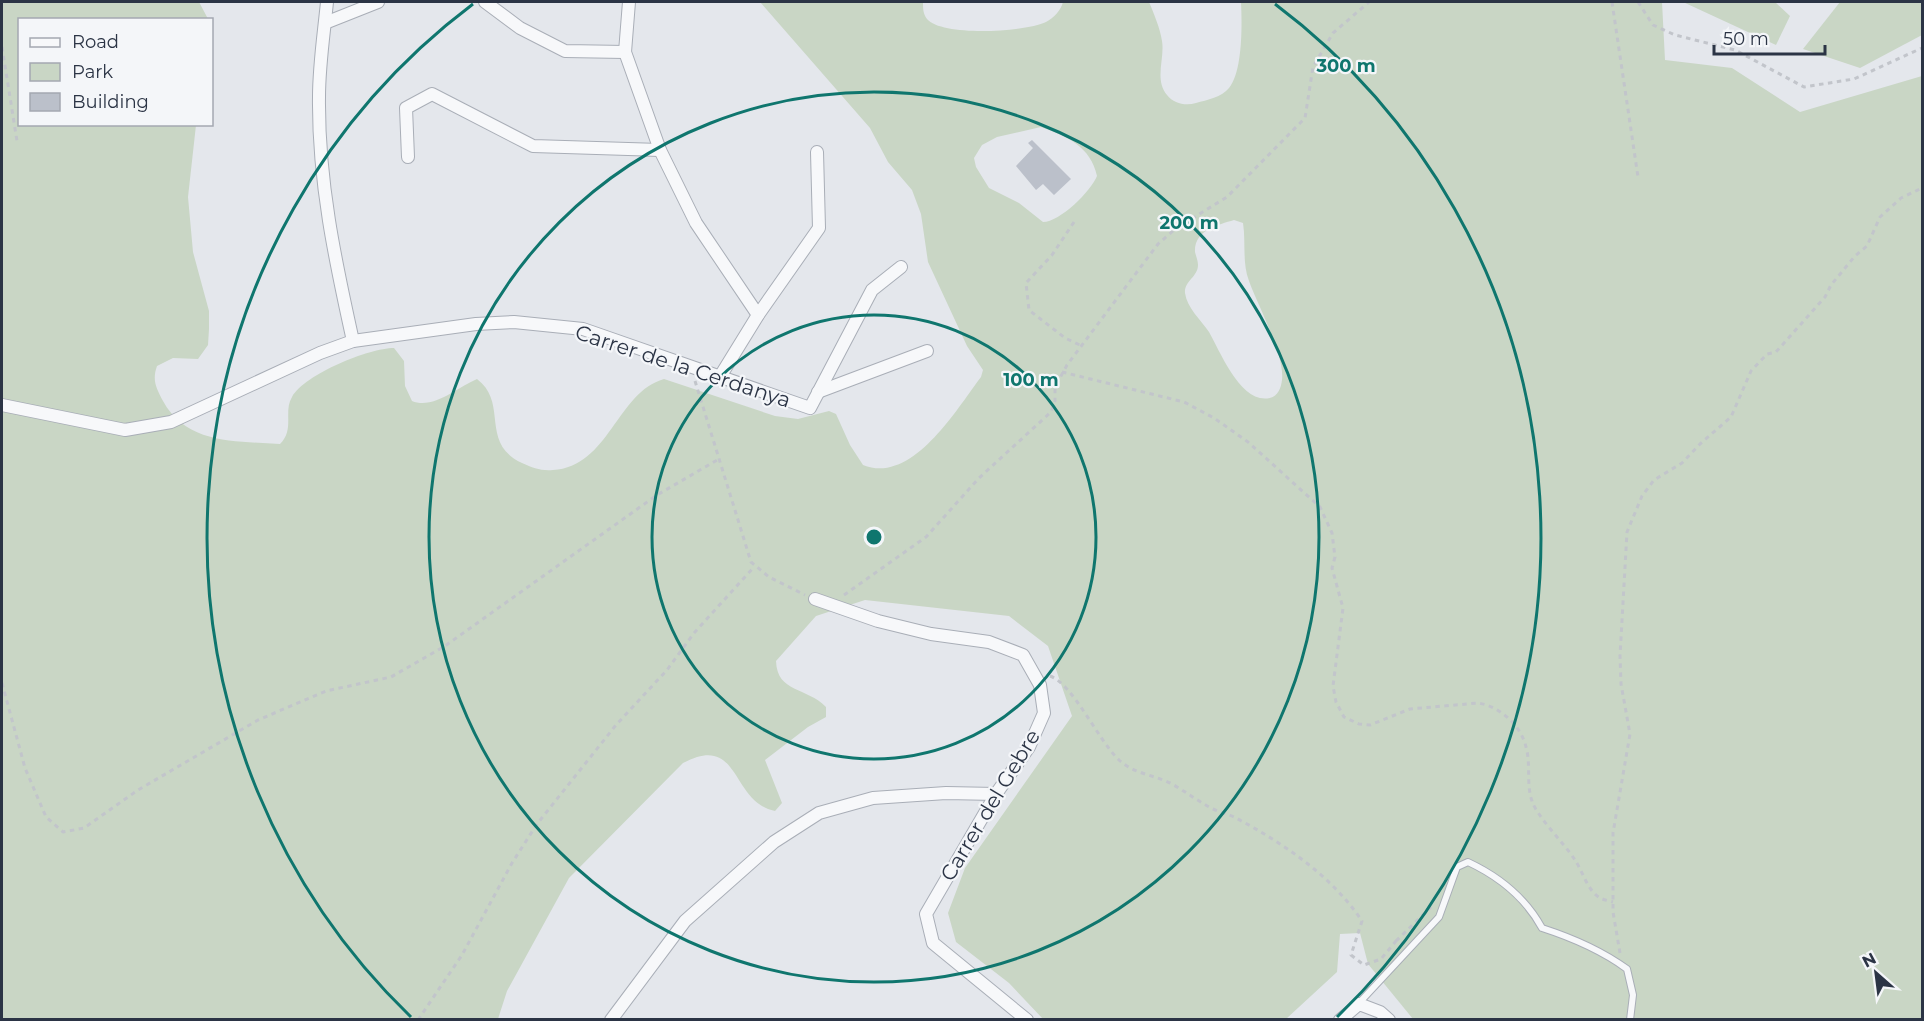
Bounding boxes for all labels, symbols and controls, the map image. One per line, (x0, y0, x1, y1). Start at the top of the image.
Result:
legend (18, 18, 213, 126)
scale bar (1714, 18, 1825, 56)
text: 50 m (1723, 28, 1769, 50)
text: Road (72, 31, 119, 53)
text: 300 m (1315, 55, 1376, 77)
text: Park (72, 61, 113, 83)
text: Building (72, 91, 149, 113)
text: 200 m (1159, 212, 1219, 234)
street label: Carrer de la Cerdanya (572, 319, 794, 413)
text: 100 m (1003, 369, 1059, 391)
centre of rings (864, 527, 884, 547)
street label: Carrer del Gebre (935, 725, 1045, 885)
north arrow (1846, 943, 1906, 1003)
text: N (1859, 949, 1879, 972)

